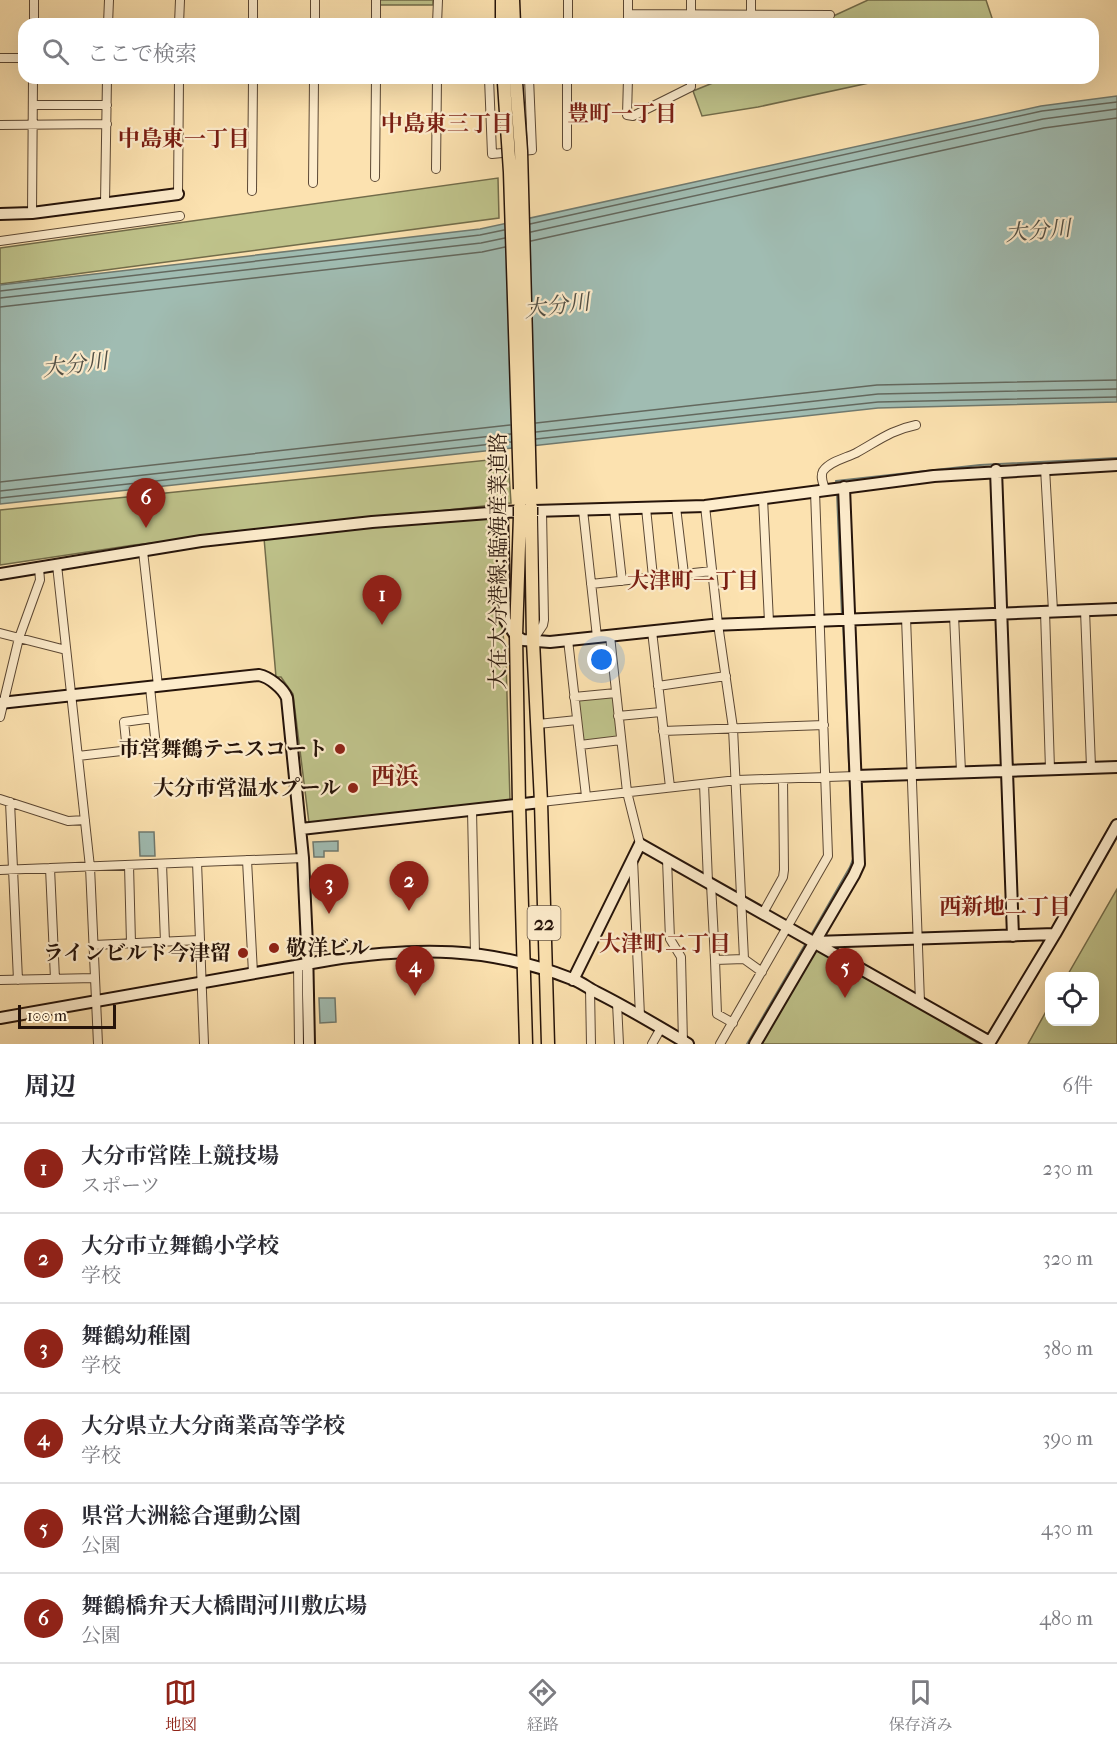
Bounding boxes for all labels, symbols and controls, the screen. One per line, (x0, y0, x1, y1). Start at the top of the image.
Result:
search box (18, 18, 1099, 84)
icon: search (39, 35, 72, 68)
text: ここで検索 (87, 41, 197, 67)
district label: 豊町一丁目 (567, 101, 677, 127)
district label: 中島東三丁目 (381, 111, 513, 137)
district label: 中島東一丁目 (118, 126, 250, 152)
water label: 大分川 (1004, 215, 1074, 247)
water label: 大分川 (523, 289, 593, 323)
water label: 大分川 (41, 348, 111, 382)
street label: 大在大分港線;臨海産業道路 (486, 432, 510, 690)
pin: 6 (126, 478, 166, 528)
district label: 大津町一丁目 (627, 568, 759, 594)
pin: 1 (362, 576, 401, 625)
your location (587, 645, 616, 674)
place label: 市営舞鶴テニスコート (119, 737, 328, 761)
marker: 市営舞鶴テニスコート (333, 742, 347, 756)
district label: 西浜 (371, 762, 419, 790)
place label: 大分市営温水プール (153, 776, 341, 800)
marker: 大分市営温水プール (346, 781, 360, 795)
pin: 2 (390, 862, 428, 911)
pin: 3 (310, 864, 348, 914)
district label: 西新地二丁目 (939, 894, 1071, 920)
road number: 22 (528, 906, 560, 940)
district label: 大津町二丁目 (599, 931, 731, 957)
place label: 敬洋ビル (286, 936, 370, 960)
place label: ラインビルド今津留 (43, 941, 231, 965)
marker: 敬洋ビル (267, 941, 281, 955)
marker: ラインビルド今津留 (236, 946, 250, 960)
pin: 4 (396, 946, 434, 996)
pin: 5 (826, 948, 864, 998)
map controls (1045, 972, 1099, 1026)
button: locate (1045, 972, 1099, 1026)
scale bar (18, 1002, 116, 1030)
text: 100 m (27, 1006, 67, 1025)
text: 周辺 (24, 1071, 76, 1102)
text: 6件 (1062, 1074, 1093, 1097)
text: 大分市営陸上競技場 (81, 1143, 279, 1169)
text: 1 (40, 1157, 47, 1180)
text: 230 m (1043, 1157, 1093, 1180)
text: スポーツ (81, 1174, 160, 1197)
text: 大分市立舞鶴小学校 (81, 1233, 279, 1259)
text: 2 (38, 1247, 49, 1270)
text: 320 m (1043, 1247, 1093, 1270)
text: 学校 (81, 1264, 121, 1287)
text: 舞鶴幼稚園 (81, 1323, 191, 1349)
text: 3 (39, 1337, 48, 1360)
text: 380 m (1043, 1337, 1093, 1360)
text: 学校 (81, 1354, 121, 1377)
text: 大分県立大分商業高等学校 (81, 1413, 345, 1439)
text: 4 (38, 1427, 49, 1450)
text: 390 m (1042, 1427, 1093, 1450)
text: 学校 (81, 1444, 121, 1467)
text: 県営大洲総合運動公園 (81, 1503, 301, 1529)
text: 5 (39, 1517, 48, 1540)
text: 430 m (1041, 1517, 1093, 1540)
text: 公園 (81, 1534, 121, 1557)
text: 舞鶴橋弁天大橋間河川敷広場 (81, 1593, 367, 1619)
text: 6 (38, 1607, 49, 1630)
text: 480 m (1039, 1607, 1093, 1630)
text: 公園 (81, 1624, 121, 1647)
tab: 地図 (164, 1676, 197, 1735)
tab: 経路 (526, 1676, 559, 1735)
tab: 保存済み (888, 1676, 952, 1735)

